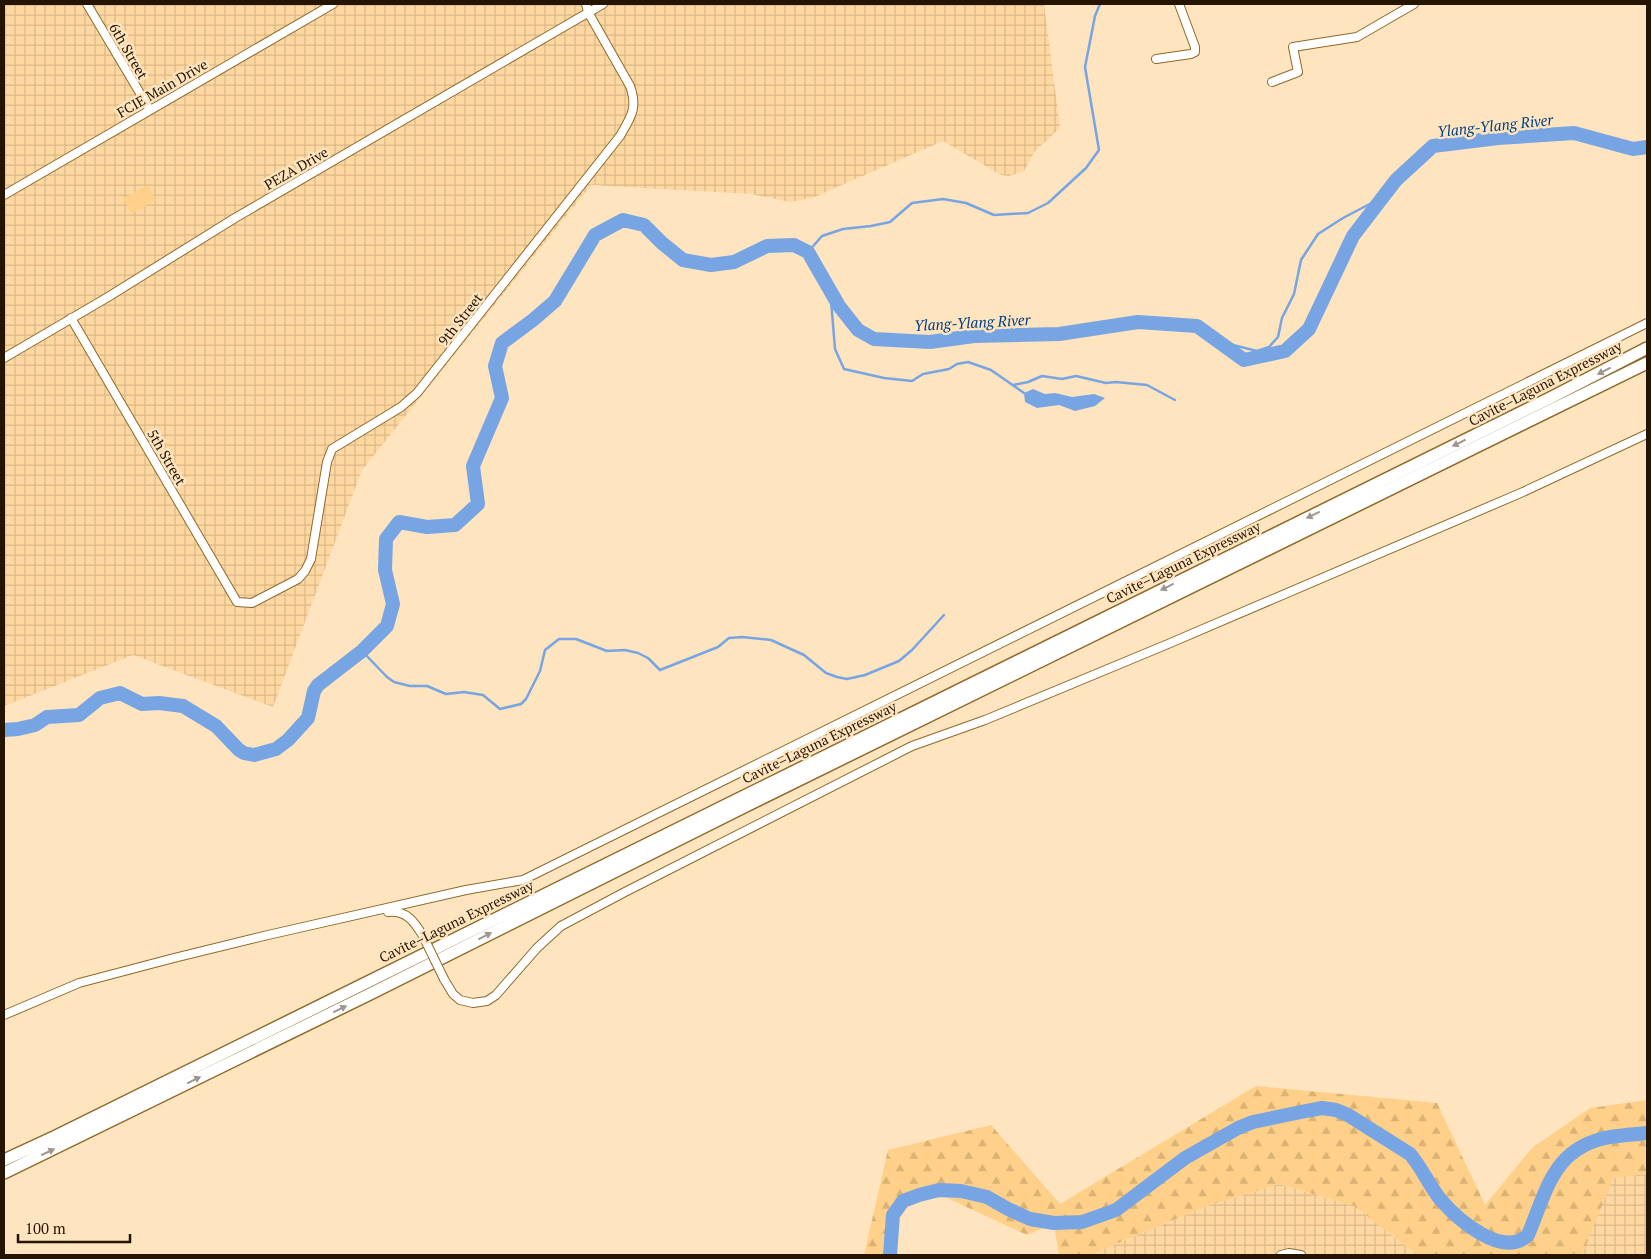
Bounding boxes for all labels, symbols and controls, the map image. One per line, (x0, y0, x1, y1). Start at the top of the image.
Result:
street label: 6th Street (105, 20, 153, 83)
street label: FCIE Main Drive (113, 54, 211, 122)
water label: Ylang-Ylang River (1436, 109, 1555, 141)
street label: PEZA Drive (261, 142, 331, 194)
street label: 9th Street (434, 288, 487, 349)
water label: Ylang-Ylang River (913, 309, 1032, 335)
street label: Cavite–Laguna Expressway (1465, 336, 1626, 430)
one-way arrow (1597, 367, 1611, 375)
street label: 5th Street (143, 426, 191, 489)
one-way arrow (1451, 439, 1466, 447)
one-way arrow (1306, 511, 1320, 519)
street label: Cavite–Laguna Expressway (1103, 516, 1264, 608)
one-way arrow (1160, 583, 1174, 591)
street label: Cavite–Laguna Expressway (739, 696, 900, 788)
street label: Cavite–Laguna Expressway (376, 875, 537, 967)
one-way arrow (478, 932, 492, 940)
one-way arrow (332, 1004, 347, 1013)
one-way arrow (187, 1076, 201, 1084)
one-way arrow (41, 1148, 55, 1156)
scale bar (18, 1212, 130, 1244)
text: 100 m (25, 1218, 66, 1238)

